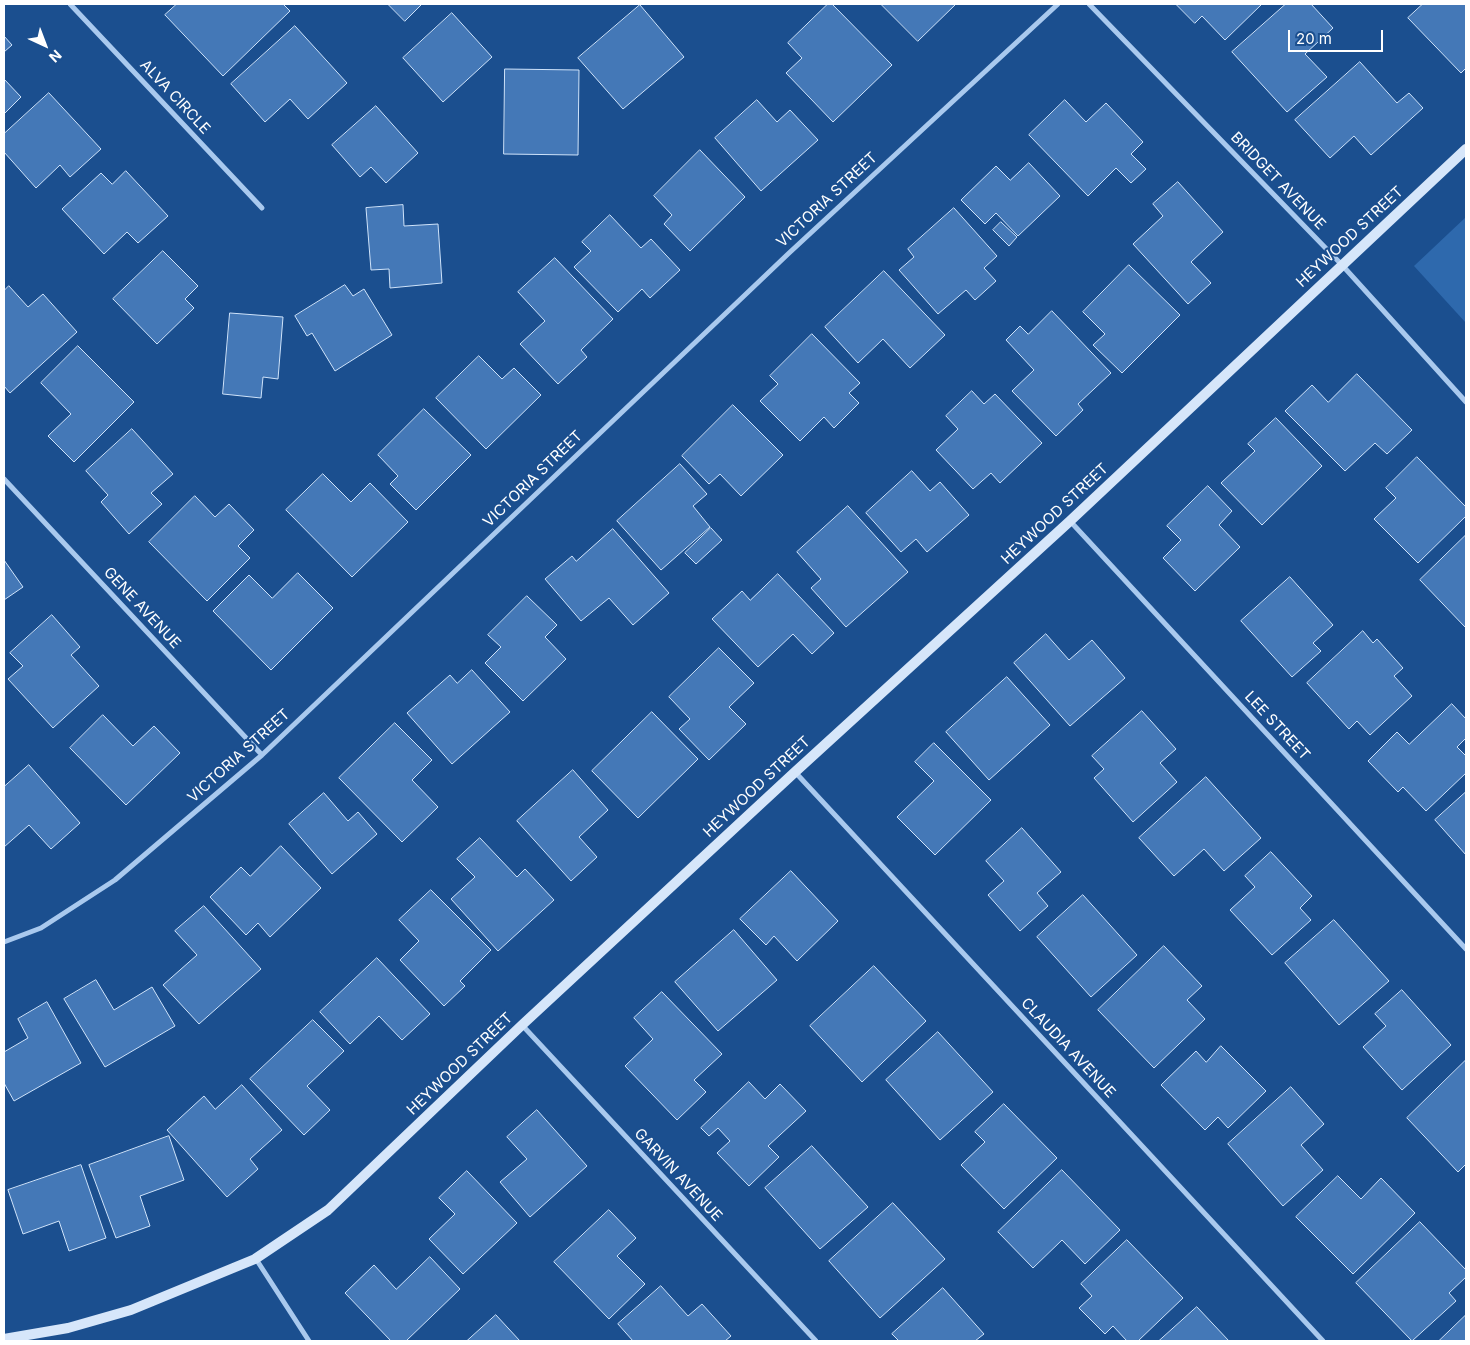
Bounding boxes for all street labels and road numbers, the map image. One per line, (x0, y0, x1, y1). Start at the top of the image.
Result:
street label: ALVA CIRCLE (136, 56, 214, 138)
street label: BRIDGET AVENUE (1227, 128, 1329, 234)
street label: VICTORIA STREET (773, 149, 881, 251)
street label: HEYWOOD STREET (1293, 183, 1407, 291)
street label: VICTORIA STREET (480, 427, 586, 531)
street label: HEYWOOD STREET (998, 460, 1112, 568)
street label: GENE AVENUE (100, 563, 184, 653)
street label: LEE STREET (1241, 688, 1313, 764)
street label: VICTORIA STREET (184, 705, 294, 807)
street label: HEYWOOD STREET (700, 733, 814, 841)
street label: CLAUDIA AVENUE (1017, 994, 1119, 1102)
street label: HEYWOOD STREET (403, 1009, 517, 1119)
street label: GARVIN AVENUE (630, 1125, 726, 1225)

